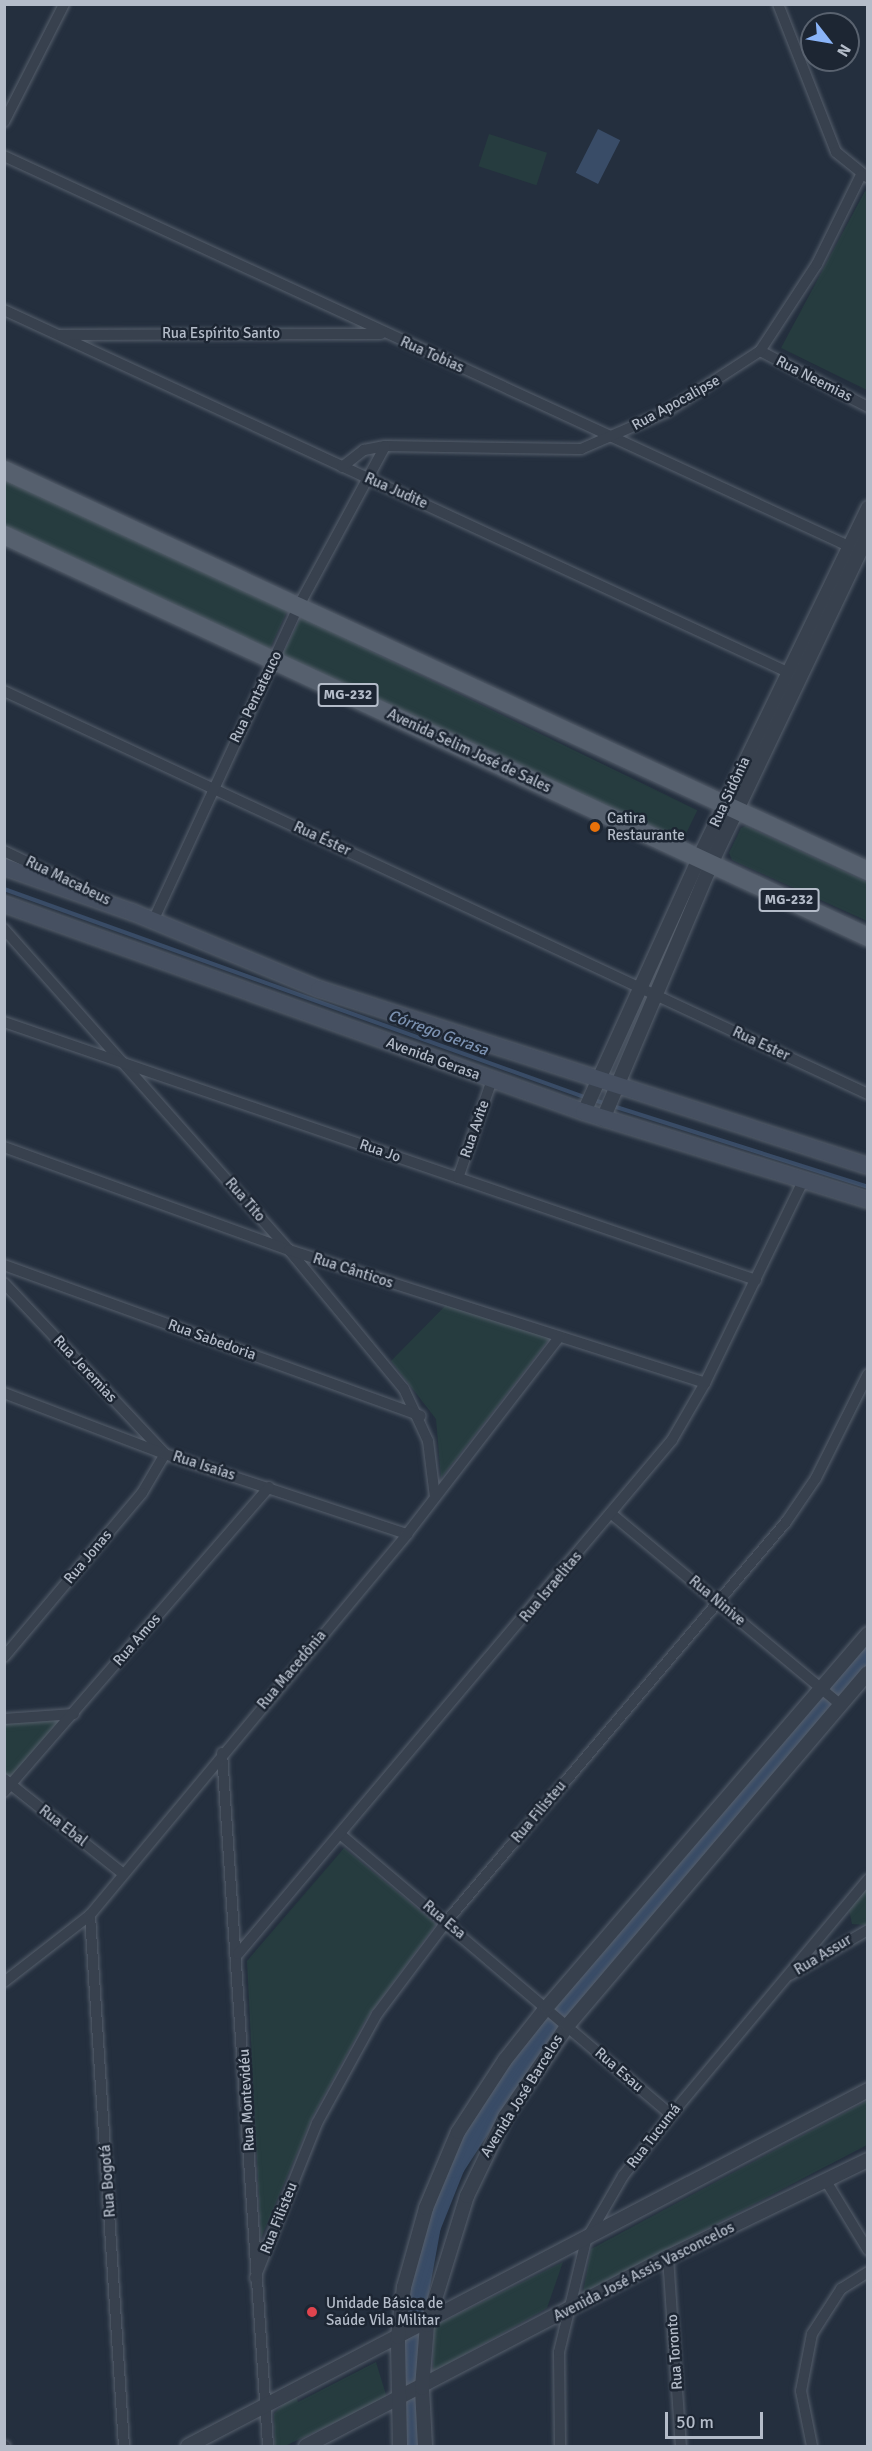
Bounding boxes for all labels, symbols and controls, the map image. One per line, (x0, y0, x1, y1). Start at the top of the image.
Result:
north arrow (800, 12, 860, 72)
text: N (832, 40, 855, 60)
street label: Rua Espírito Santo (162, 325, 280, 343)
street label: Rua Tobias (397, 333, 467, 377)
street label: Rua Neemias (773, 352, 855, 406)
street label: Rua Apocalipse (629, 371, 723, 435)
street label: Rua Judite (362, 469, 430, 513)
street label: Rua Pentateuco (226, 648, 286, 746)
road number: MG-232 (316, 684, 380, 706)
street label: Avenida Selim José de Sales (384, 705, 554, 797)
street label: Rua Sidônia (706, 754, 754, 830)
place label: Catira Restaurante (607, 809, 685, 844)
street label: Rua Éster (291, 818, 353, 860)
marker: Catira Restaurante (588, 820, 602, 834)
street label: Rua Macabeus (23, 853, 113, 909)
road number: MG-232 (758, 889, 820, 911)
water label: Córrego Gerasa (385, 1006, 491, 1060)
street label: Rua Ester (730, 1023, 792, 1065)
street label: Avenida Gerasa (384, 1034, 482, 1084)
street label: Rua Avite (457, 1098, 493, 1160)
street label: Rua Jo (357, 1136, 403, 1166)
street label: Rua Tito (221, 1174, 269, 1226)
street label: Rua Cânticos (311, 1250, 395, 1292)
street label: Rua Sabedoria (166, 1316, 258, 1364)
street label: Rua Jeremias (49, 1332, 121, 1406)
street label: Rua Isaías (170, 1447, 238, 1485)
street label: Rua Jonas (60, 1526, 116, 1588)
street label: Rua Israelitas (516, 1548, 586, 1626)
street label: Rua Ninive (685, 1572, 749, 1630)
street label: Rua Amos (109, 1610, 165, 1670)
street label: Rua Macedônia (254, 1627, 330, 1713)
street label: Rua Filisteu (508, 1777, 570, 1847)
street label: Rua Ebal (35, 1802, 91, 1850)
street label: Rua Esa (419, 1897, 469, 1943)
street label: Rua Assur (791, 1931, 855, 1979)
street label: Avenida José Barcelos (477, 2031, 567, 2161)
street label: Rua Esau (591, 2044, 647, 2096)
street label: Rua Montevidéu (235, 2048, 259, 2152)
street label: Rua Tucumá (623, 2100, 685, 2172)
street label: Rua Bogotá (96, 2144, 120, 2218)
street label: Rua Filisteu (257, 2180, 301, 2256)
street label: Avenida José Assis Vasconcelos (551, 2218, 737, 2326)
place label: Unidade Básica de Saúde Vila Militar (326, 2294, 443, 2329)
marker: Unidade Básica de Saúde Vila Militar (303, 2303, 321, 2321)
street label: Rua Toronto (663, 2314, 687, 2390)
scale bar (668, 2400, 766, 2438)
text: 50 m (676, 2411, 714, 2433)

